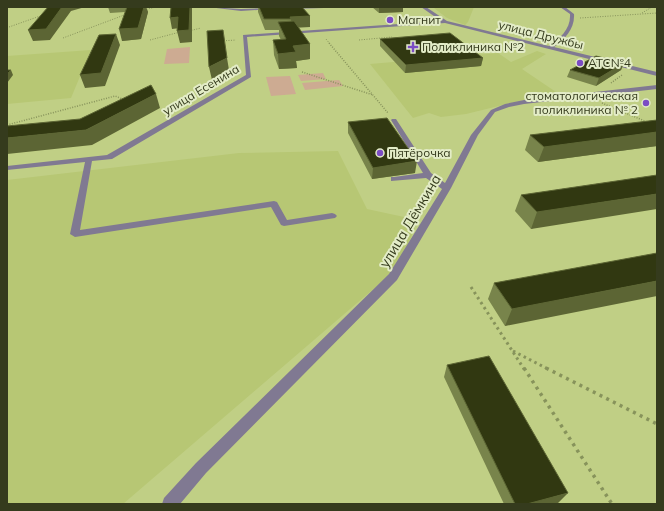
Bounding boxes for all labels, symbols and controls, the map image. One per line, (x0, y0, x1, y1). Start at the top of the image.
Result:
place label: Магнит (398, 12, 441, 27)
marker: Магнит (385, 15, 395, 25)
street label: улица Дружбы (497, 17, 585, 52)
place label: Поликлиника №2 (422, 39, 524, 54)
marker: Поликлиника №2 (407, 41, 419, 53)
place label: АТС№4 (588, 55, 631, 70)
marker: АТС№4 (575, 58, 585, 68)
street label: улица Есенина (160, 61, 242, 118)
place label: стоматологическая поликлиника № 2 (526, 88, 638, 117)
marker: стоматологическая поликлиника № 2 (641, 98, 651, 108)
place label: Пятёрочка (388, 145, 451, 160)
marker: Пятёрочка (375, 148, 385, 158)
street label: улица Дёмкина (375, 171, 445, 271)

